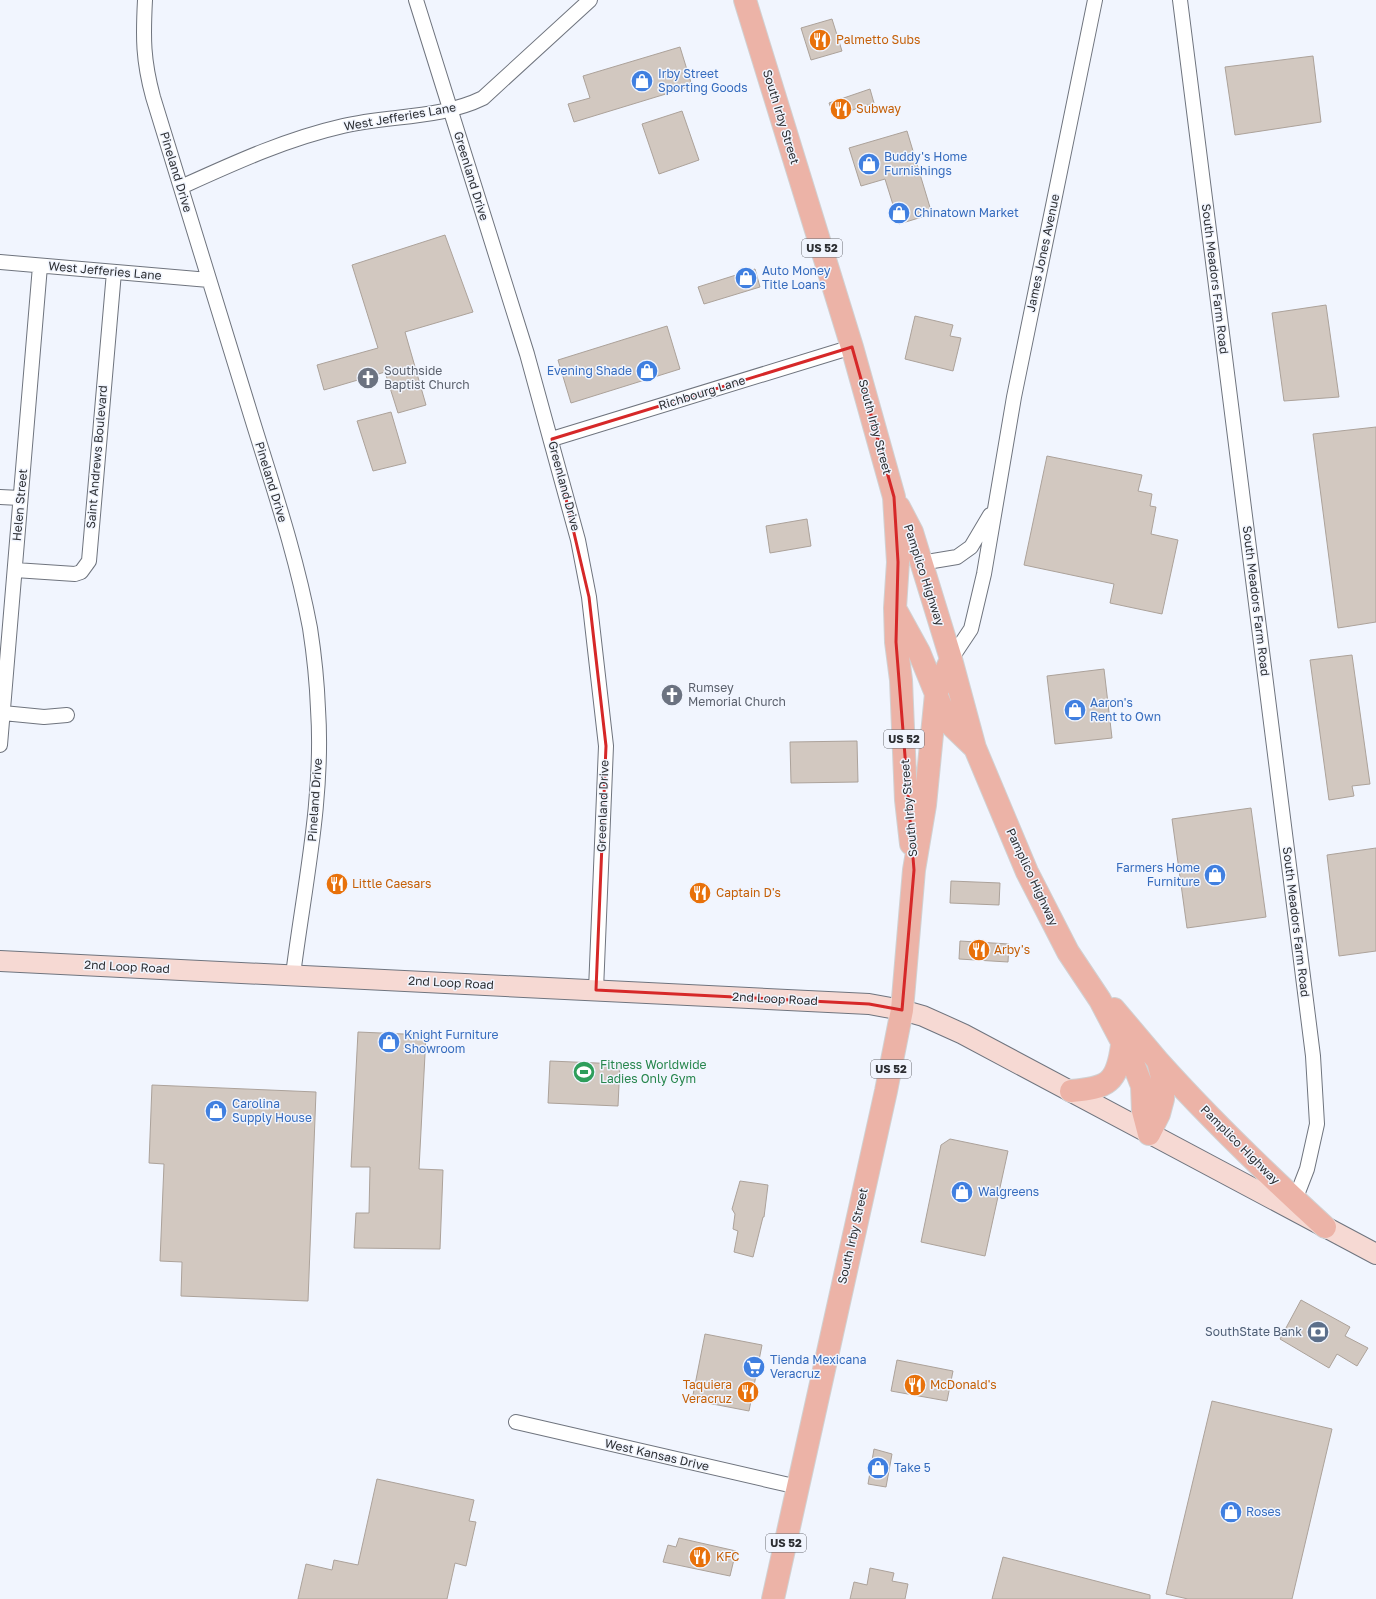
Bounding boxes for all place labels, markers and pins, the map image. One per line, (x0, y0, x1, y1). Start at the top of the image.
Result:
restaurant icon: Palmetto Subs (807, 27, 833, 53)
place label: Palmetto Subs (836, 32, 920, 47)
place label: Irby Street Sporting Goods (658, 66, 748, 95)
shop icon: Irby Street Sporting Goods (629, 68, 655, 94)
restaurant icon: Subway (828, 96, 854, 122)
place label: Subway (856, 101, 901, 116)
place label: Buddy's Home Furnishings (884, 149, 967, 178)
shop icon: Buddy's Home Furnishings (856, 151, 882, 177)
shop icon: Chinatown Market (886, 200, 912, 226)
place label: Chinatown Market (914, 205, 1019, 220)
place label: Auto Money Title Loans (762, 263, 831, 292)
shop icon: Auto Money Title Loans (733, 265, 759, 291)
shop icon: Evening Shade (634, 358, 660, 384)
place label: Southside Baptist Church (384, 363, 470, 392)
place label: Evening Shade (547, 363, 632, 378)
church icon: Southside Baptist Church (355, 365, 381, 391)
place label: Rumsey Memorial Church (688, 680, 786, 709)
church icon: Rumsey Memorial Church (659, 682, 685, 708)
place label: Aaron's Rent to Own (1090, 695, 1161, 724)
shop icon: Aaron's Rent to Own (1062, 697, 1088, 723)
place label: Farmers Home Furniture (1116, 860, 1200, 889)
shop icon: Farmers Home Furniture (1202, 862, 1228, 888)
restaurant icon: Little Caesars (324, 871, 350, 897)
place label: Little Caesars (352, 876, 431, 891)
restaurant icon: Captain D's (687, 880, 713, 906)
place label: Captain D's (716, 885, 781, 900)
restaurant icon: Arby's (966, 937, 992, 963)
place label: Arby's (994, 942, 1030, 957)
place label: Knight Furniture Showroom (404, 1027, 499, 1056)
shop icon: Knight Furniture Showroom (376, 1029, 402, 1055)
place label: Fitness Worldwide Ladies Only Gym (600, 1057, 707, 1086)
sports icon: Fitness Worldwide Ladies Only Gym (571, 1059, 597, 1085)
place label: Carolina Supply House (232, 1096, 312, 1125)
shop icon: Carolina Supply House (203, 1098, 229, 1124)
shop icon: Walgreens (949, 1179, 975, 1205)
place label: Walgreens (978, 1184, 1039, 1199)
bank icon: SouthState Bank (1305, 1319, 1331, 1345)
place label: SouthState Bank (1205, 1324, 1302, 1339)
place label: Tienda Mexicana Veracruz (770, 1352, 867, 1381)
supermarket icon: Tienda Mexicana Veracruz (741, 1354, 767, 1380)
restaurant icon: McDonald's (902, 1372, 928, 1398)
place label: Taquiera Veracruz (682, 1377, 732, 1406)
place label: McDonald's (930, 1377, 997, 1392)
restaurant icon: Taquiera Veracruz (735, 1379, 761, 1405)
shop icon: Take 5 (865, 1455, 891, 1481)
place label: Take 5 (894, 1460, 931, 1475)
shop icon: Roses (1218, 1499, 1244, 1525)
place label: Roses (1246, 1504, 1281, 1519)
restaurant icon: KFC (687, 1544, 713, 1570)
place label: KFC (716, 1549, 740, 1564)

